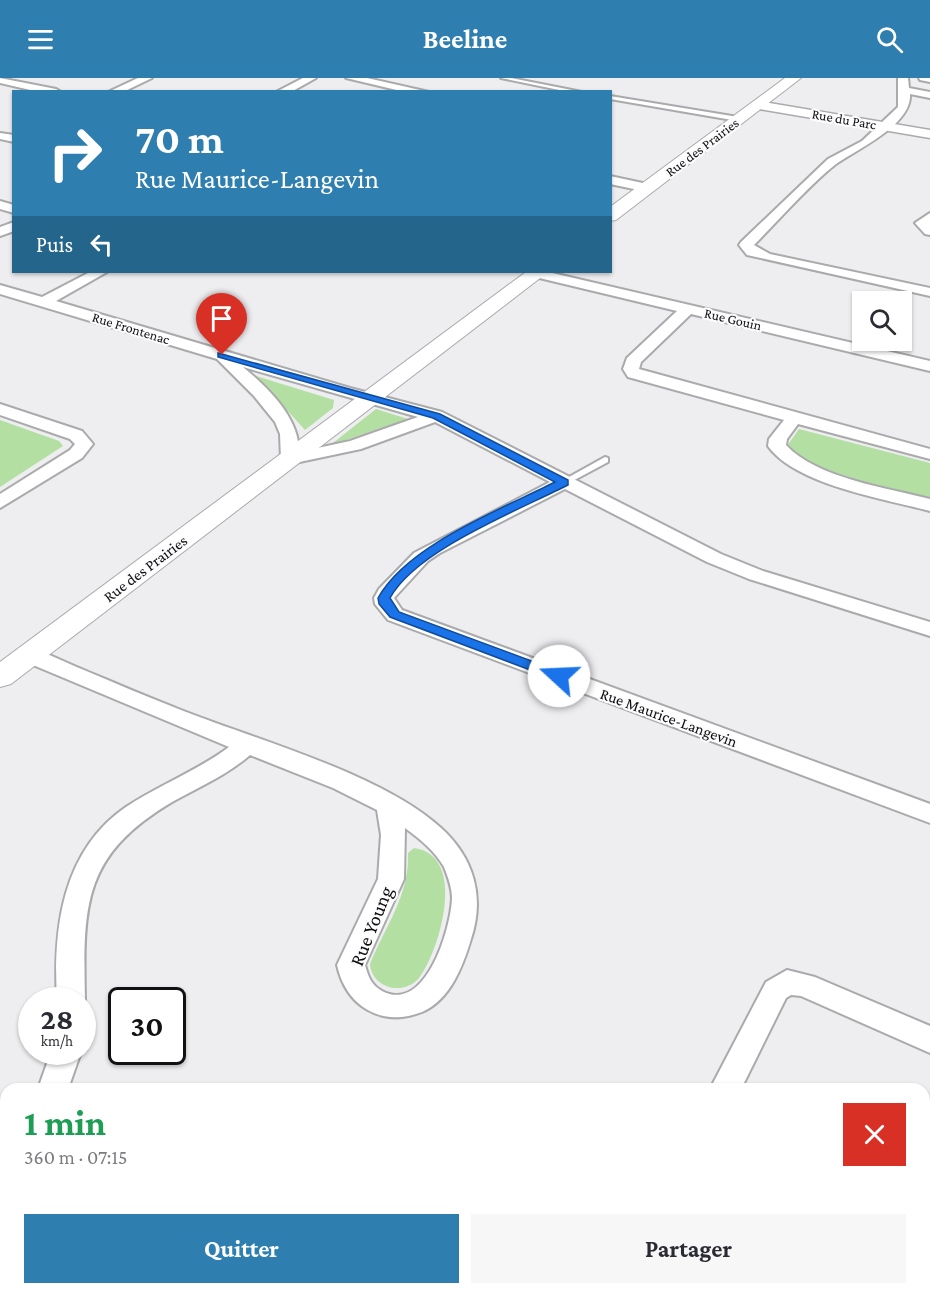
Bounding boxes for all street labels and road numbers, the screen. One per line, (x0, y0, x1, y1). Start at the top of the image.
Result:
street label: Rue du Parc (811, 105, 878, 133)
street label: Rue des Prairies (662, 114, 742, 180)
street label: Rue Gouin (703, 305, 764, 333)
street label: Rue Frontenac (90, 309, 172, 347)
street label: Rue des Prairies (100, 531, 190, 605)
street label: Rue Maurice-Langevin (598, 685, 740, 751)
street label: Rue Young (345, 883, 398, 970)

